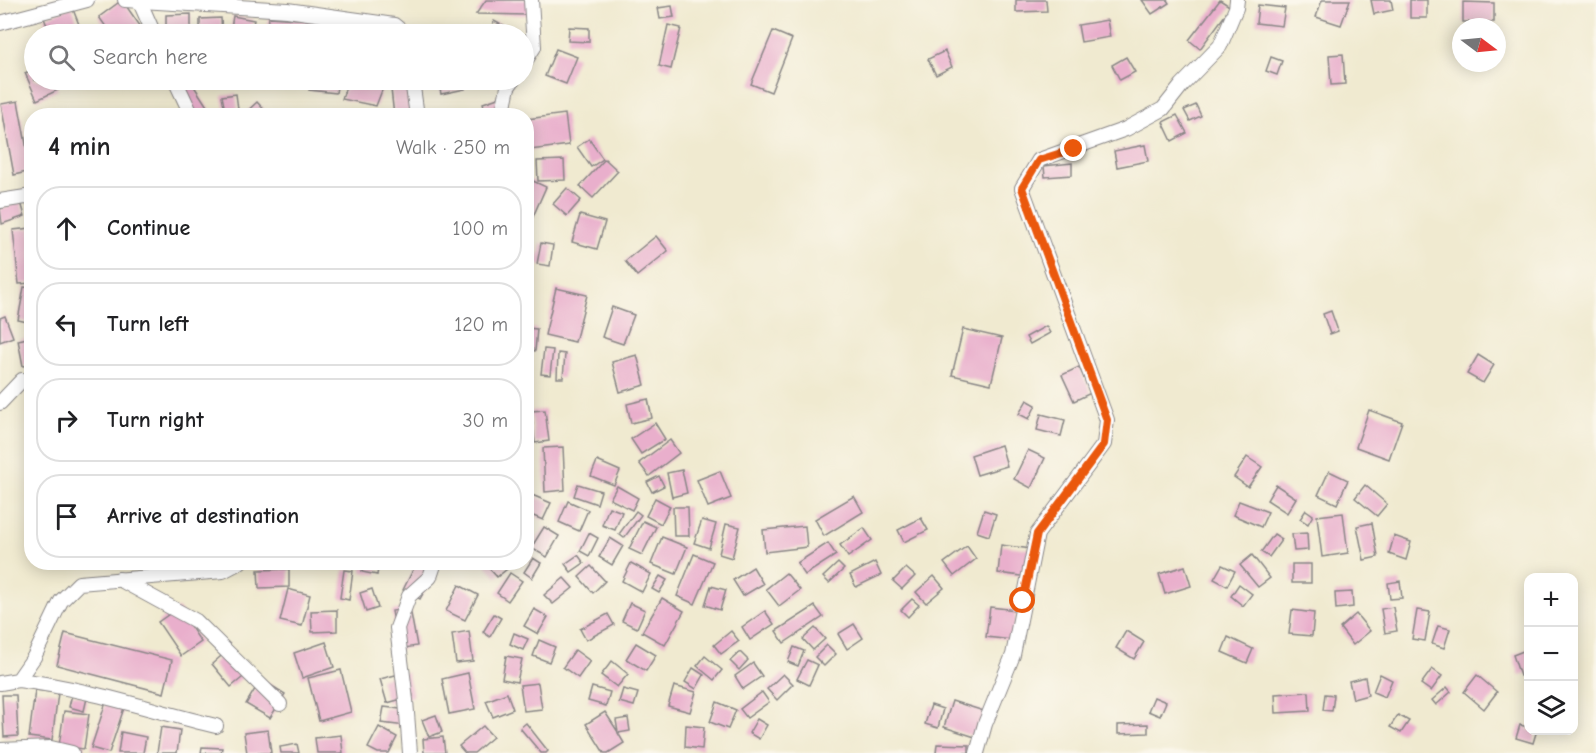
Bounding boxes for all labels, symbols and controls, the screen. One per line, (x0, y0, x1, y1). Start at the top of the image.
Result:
north arrow (1452, 18, 1506, 72)
search box (24, 24, 534, 90)
icon: search (45, 41, 78, 74)
text: Search here (93, 44, 208, 70)
text: 4 min (48, 132, 111, 162)
route end (1060, 135, 1086, 161)
text: Walk · 250 m (396, 136, 510, 159)
icon: ahead (50, 212, 83, 245)
text: Continue (107, 215, 190, 241)
text: 100 m (453, 217, 508, 240)
icon: left (50, 308, 83, 341)
text: Turn left (107, 311, 189, 337)
text: 120 m (454, 313, 508, 336)
icon: right (50, 404, 83, 437)
text: Turn right (107, 407, 204, 433)
text: 30 m (462, 409, 508, 432)
icon: arrive (50, 500, 83, 533)
text: Arrive at destination (107, 503, 299, 529)
map controls (1524, 573, 1578, 735)
button: + (1524, 573, 1578, 627)
route start (1009, 587, 1035, 613)
button: − (1524, 627, 1578, 681)
button: layers (1524, 681, 1578, 735)

